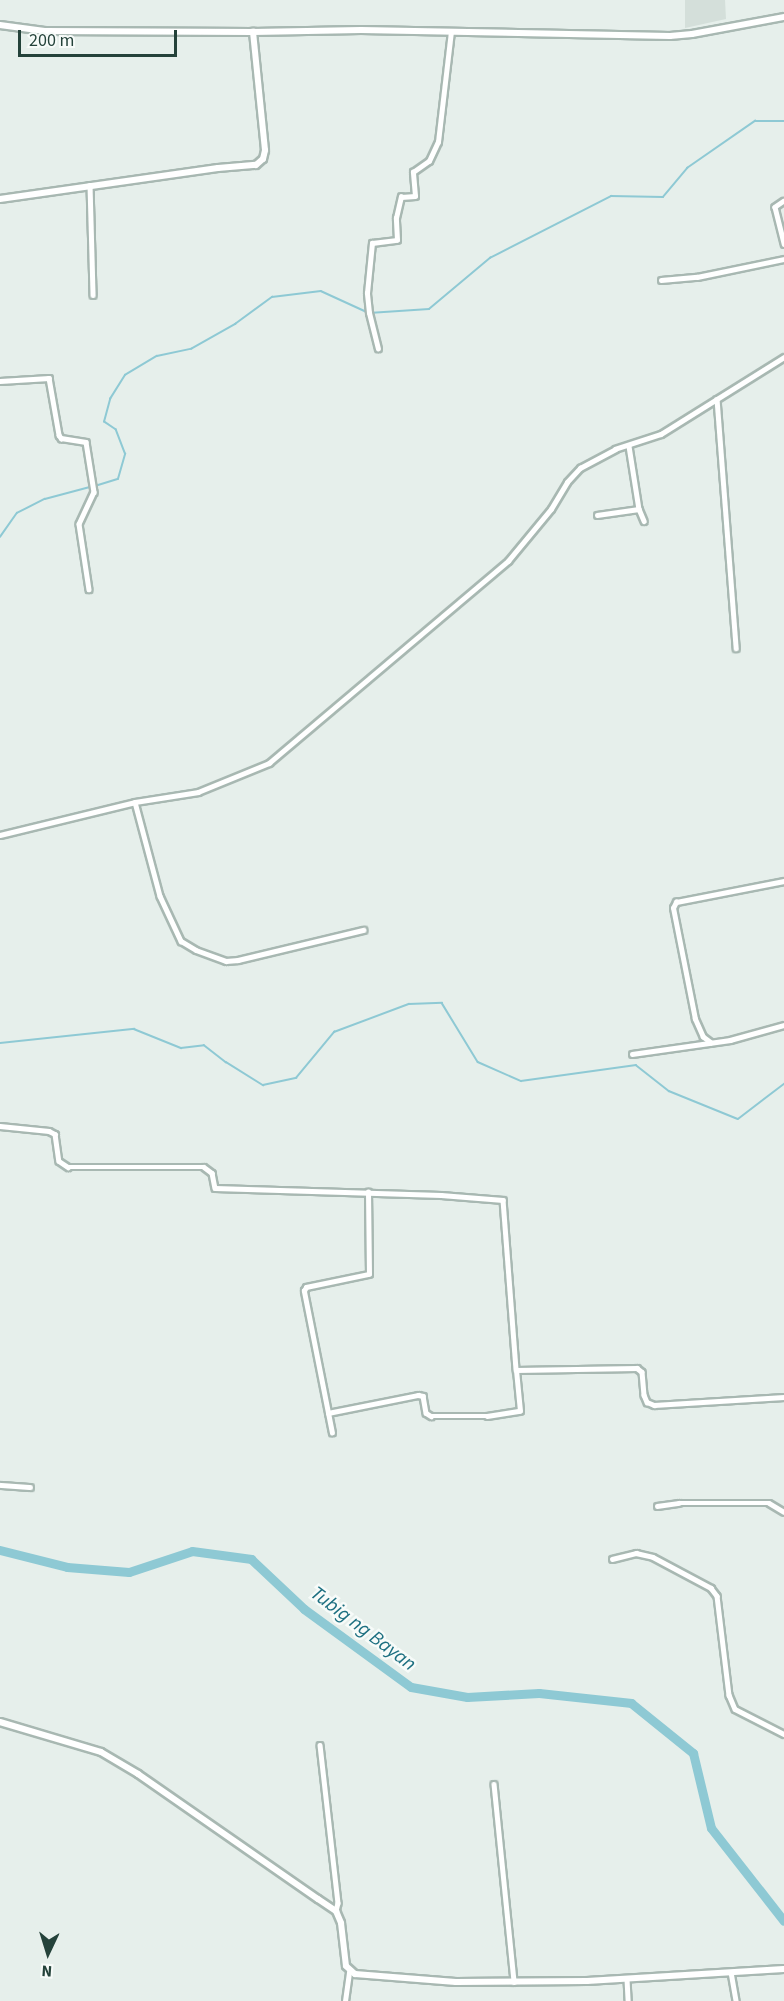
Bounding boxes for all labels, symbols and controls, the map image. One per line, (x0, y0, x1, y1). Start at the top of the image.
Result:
scale bar (21, 18, 180, 56)
text: 200 m (29, 28, 74, 53)
water label: Tubig ng Bayan (305, 1582, 421, 1676)
north arrow (18, 1923, 78, 1983)
text: N (41, 1960, 53, 1982)

